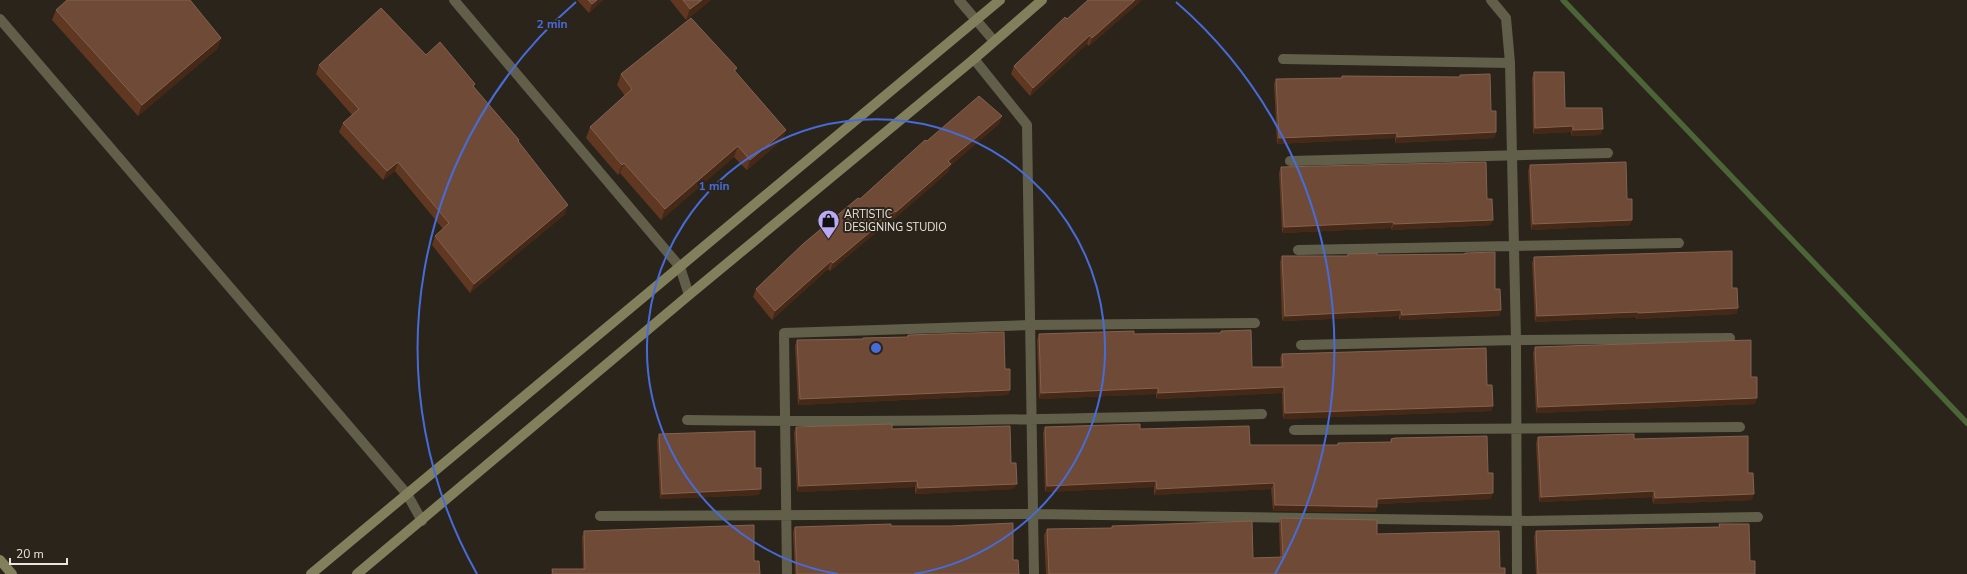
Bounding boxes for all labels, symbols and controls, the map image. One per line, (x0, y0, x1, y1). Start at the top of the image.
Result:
text: 2 min (536, 16, 568, 32)
text: 1 min (698, 178, 730, 194)
shop icon: ARTISTIC DESIGNING STUDIO (815, 207, 841, 240)
place label: ARTISTIC DESIGNING STUDIO (844, 207, 947, 235)
centre of rings (869, 341, 883, 355)
scale bar (10, 540, 67, 566)
text: 20 m (16, 546, 44, 562)

